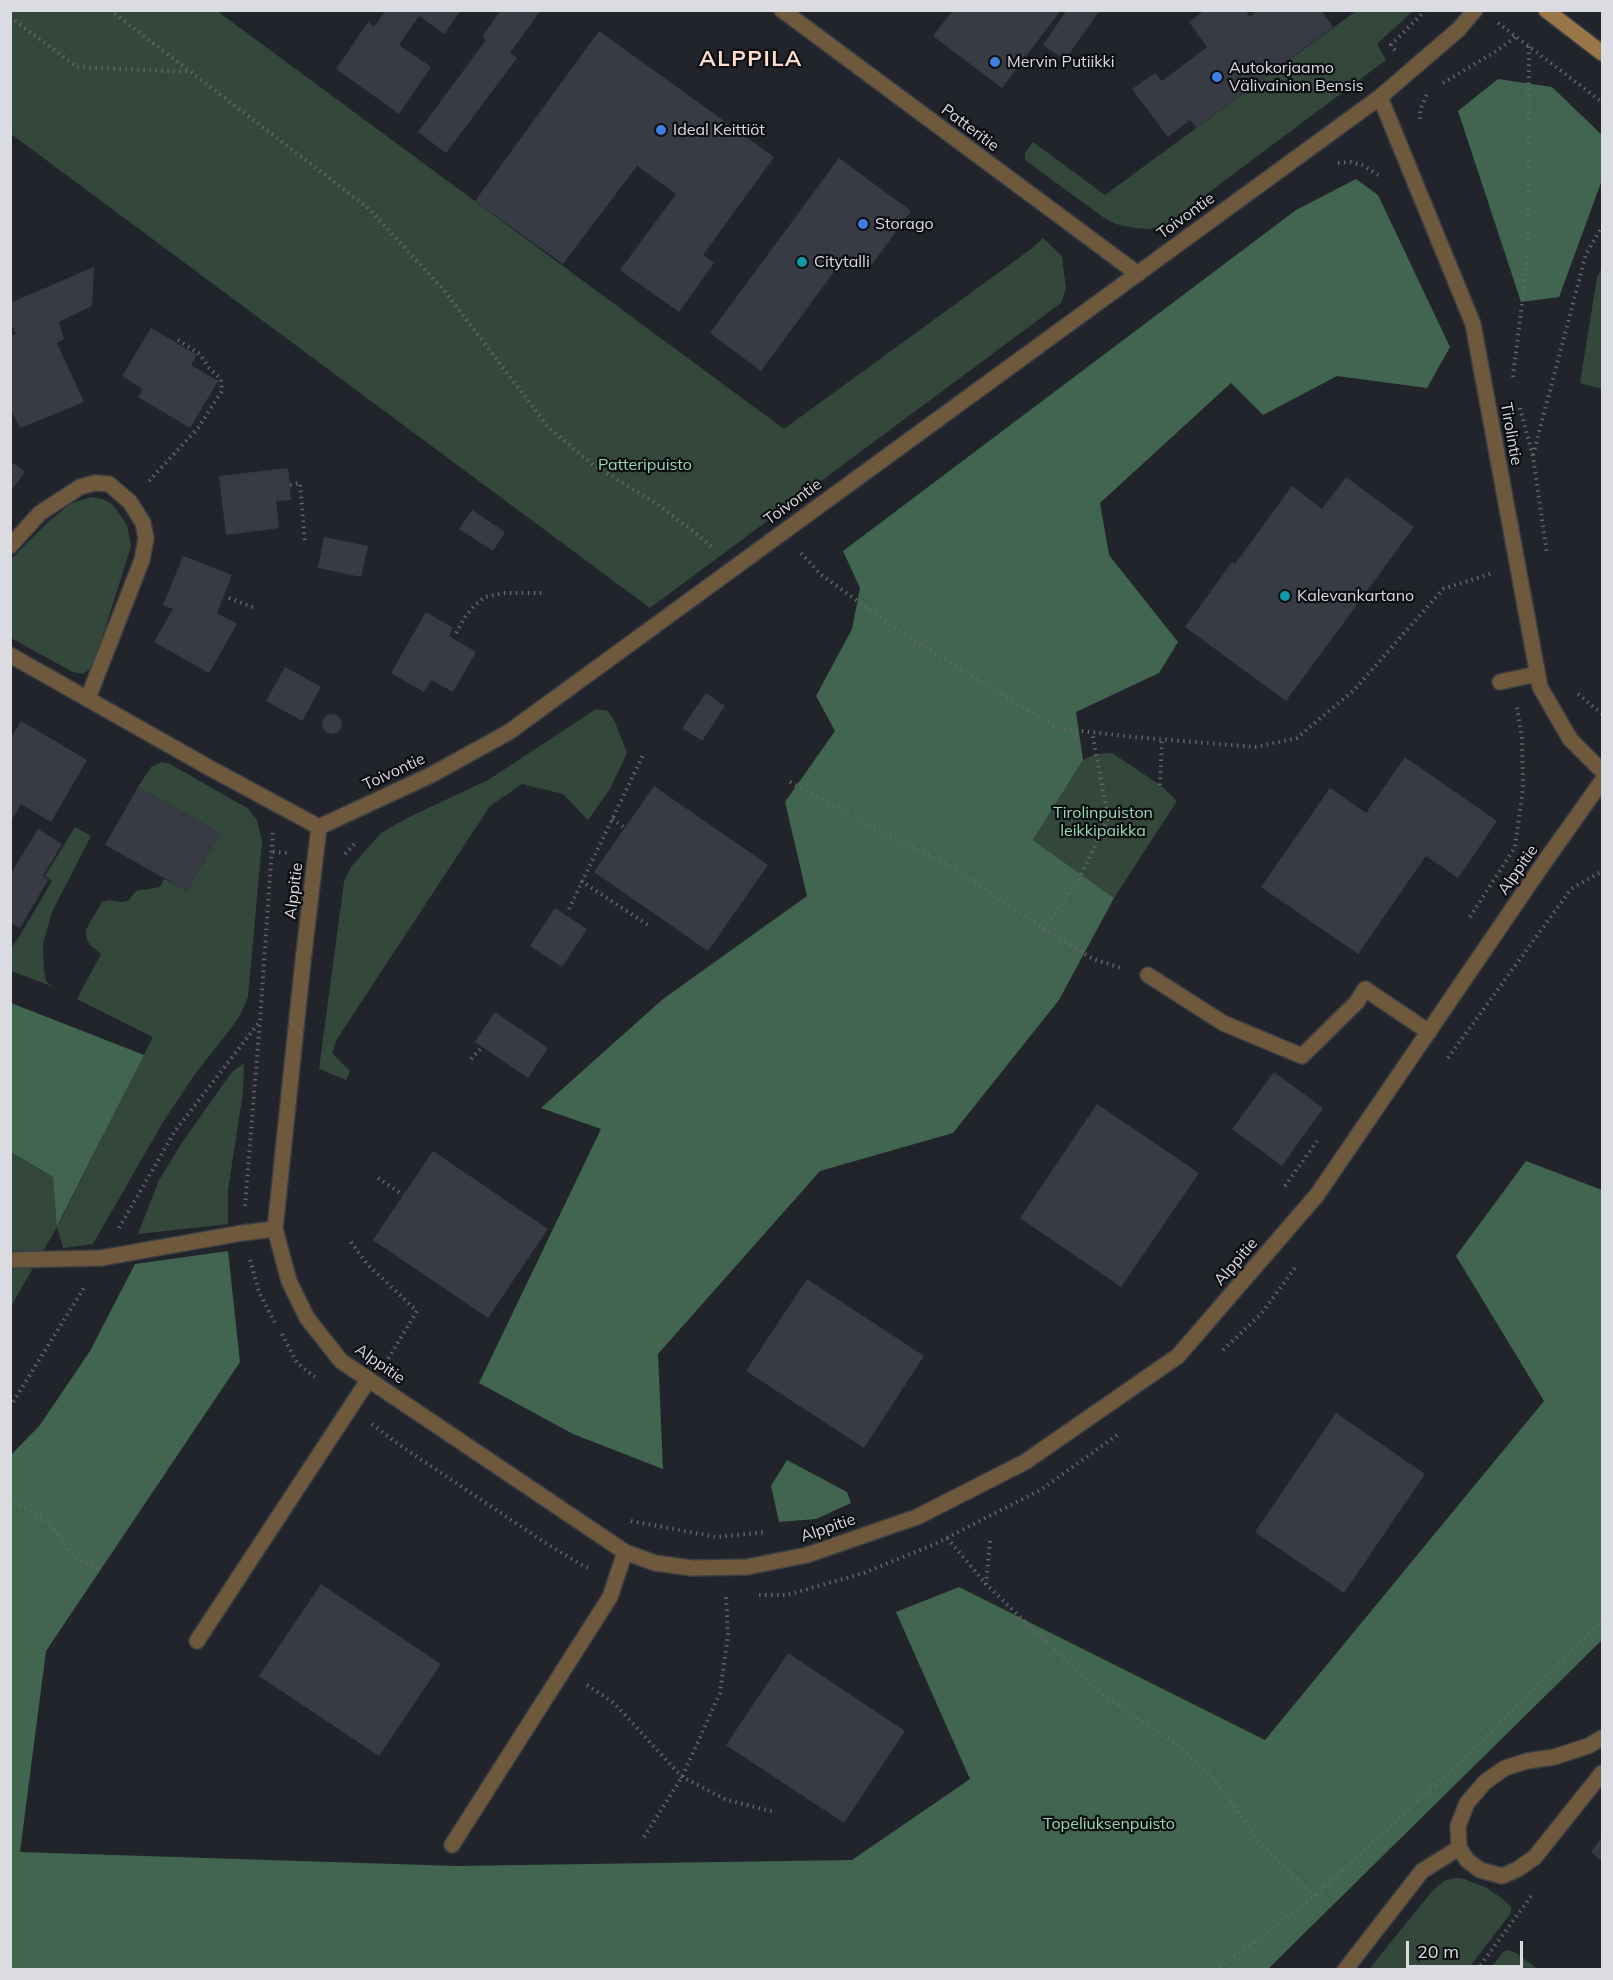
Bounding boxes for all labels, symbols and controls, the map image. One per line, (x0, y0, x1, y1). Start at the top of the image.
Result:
district label: ALPPILA (699, 46, 803, 72)
place label: Mervin Putiikki (1007, 52, 1115, 72)
marker: Mervin Putiikki (988, 55, 1002, 69)
place label: Autokorjaamo Välivainion Bensis (1229, 58, 1364, 96)
marker: Autokorjaamo Välivainion Bensis (1210, 70, 1224, 84)
street label: Patteritie (937, 100, 1003, 156)
place label: Ideal Keittiöt (673, 120, 765, 140)
marker: Ideal Keittiöt (654, 123, 668, 137)
street label: Toivontie (1154, 189, 1218, 243)
place label: Storago (875, 214, 934, 234)
marker: Storago (856, 217, 870, 231)
place label: Citytalli (814, 252, 870, 272)
marker: Citytalli (795, 255, 809, 269)
street label: Tirolintie (1496, 401, 1526, 467)
park label: Patteripuisto (598, 455, 692, 475)
street label: Toivontie (761, 475, 825, 529)
place label: Kalevankartano (1297, 586, 1414, 606)
marker: Kalevankartano (1278, 589, 1292, 603)
street label: Toivontie (360, 749, 428, 795)
park label: Tirolinpuiston leikkipaikka (1053, 803, 1153, 841)
street label: Alppitie (1494, 841, 1542, 899)
street label: Alppitie (281, 862, 307, 920)
street label: Alppitie (1210, 1234, 1262, 1290)
street label: Alppitie (351, 1340, 409, 1388)
street label: Alppitie (798, 1510, 858, 1546)
park label: Topeliuksenpuisto (1043, 1814, 1175, 1834)
scale bar (1409, 1929, 1526, 1967)
text: 20 m (1417, 1940, 1459, 1963)

